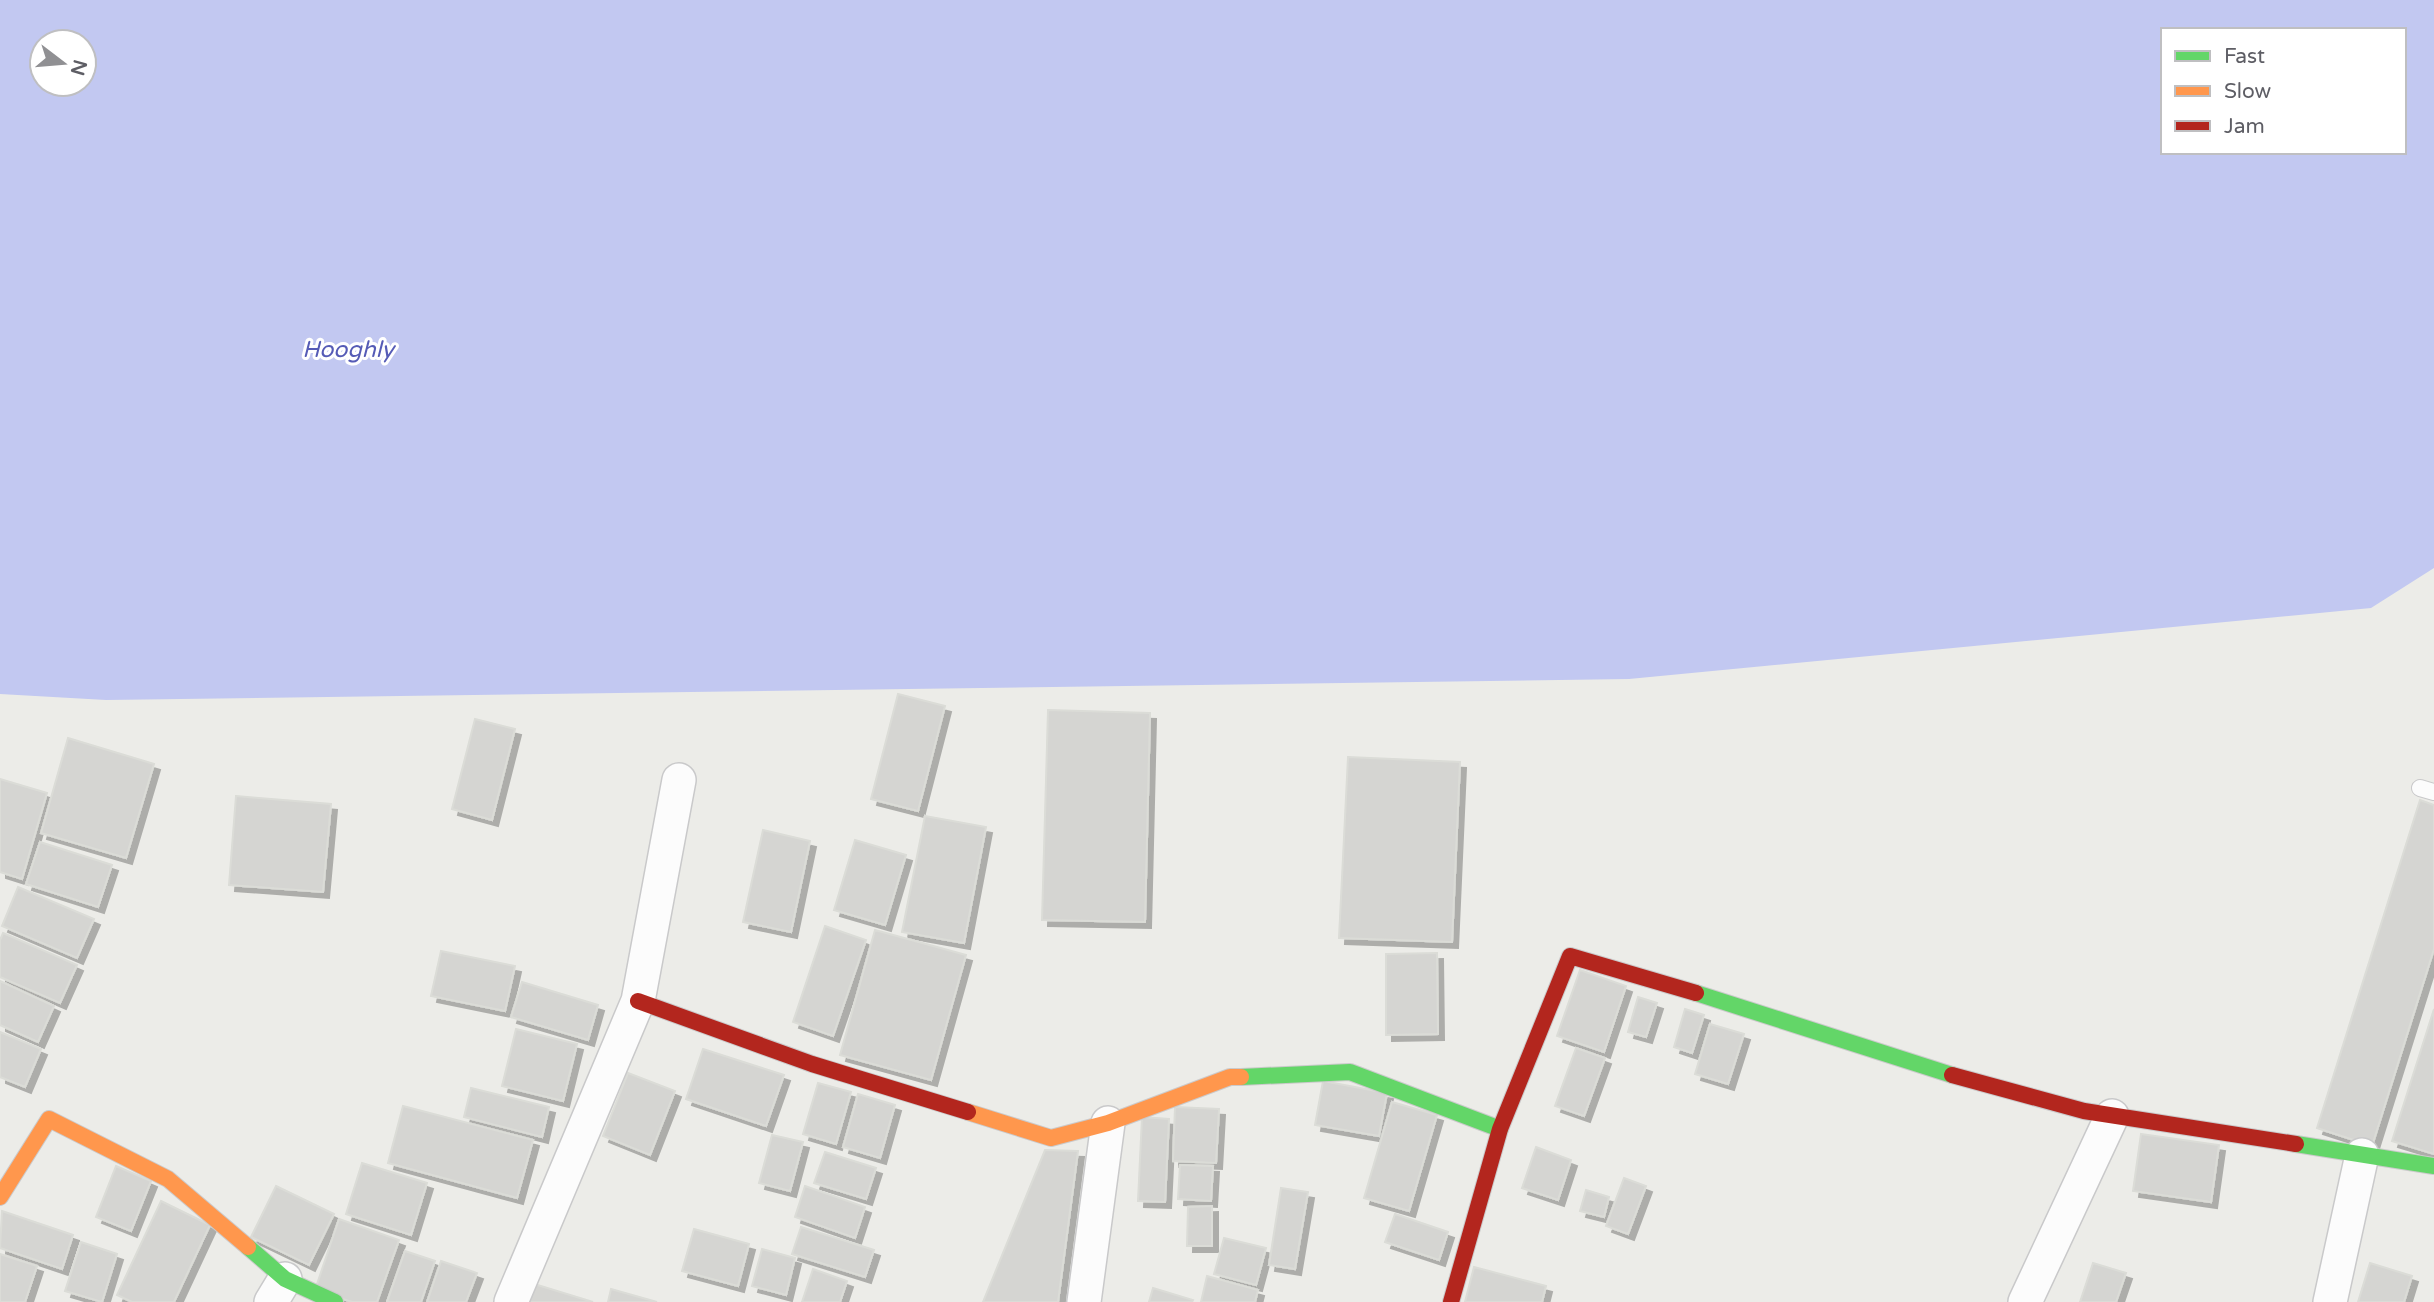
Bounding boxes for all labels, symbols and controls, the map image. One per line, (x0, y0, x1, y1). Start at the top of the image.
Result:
north arrow (28, 28, 98, 98)
legend (2161, 28, 2406, 154)
text: Fast (2224, 44, 2265, 69)
text: N (66, 57, 91, 78)
text: Slow (2224, 79, 2272, 104)
text: Jam (2224, 114, 2265, 139)
water label: Hooghly (302, 336, 396, 364)

